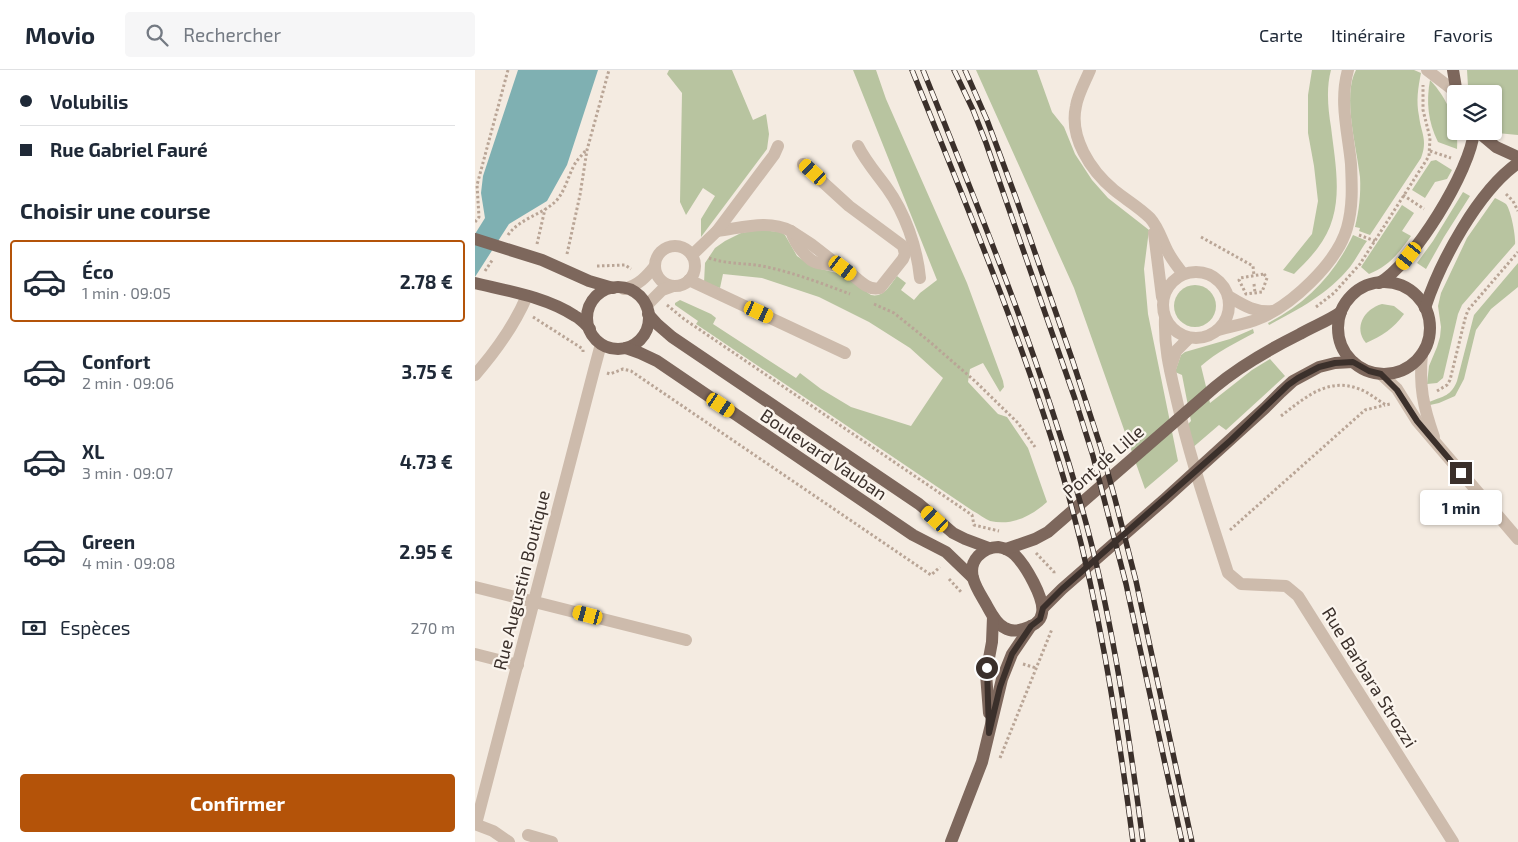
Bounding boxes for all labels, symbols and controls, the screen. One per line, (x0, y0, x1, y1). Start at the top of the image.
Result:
search box (125, 12, 475, 57)
text: Movio (25, 20, 95, 49)
icon: search (143, 21, 171, 49)
text: Rechercher (183, 23, 281, 46)
text: Carte (1259, 24, 1303, 46)
text: Itinéraire (1331, 24, 1405, 46)
text: Favoris (1433, 24, 1493, 46)
map controls (1447, 85, 1502, 140)
button: layers (1447, 85, 1502, 140)
text: Volubilis (50, 90, 128, 113)
text: Rue Gabriel Fauré (50, 138, 208, 161)
car (796, 156, 829, 188)
text: Choisir une course (20, 197, 211, 223)
car (1393, 240, 1424, 272)
car (826, 253, 859, 283)
icon: car (22, 259, 67, 304)
text: Éco (82, 260, 114, 283)
text: 2.78 € (400, 270, 453, 293)
text: 1 min · 09:05 (82, 283, 171, 302)
car (742, 299, 775, 325)
icon: car (22, 349, 67, 394)
text: Confort (82, 350, 150, 373)
text: 3.75 € (401, 360, 453, 383)
text: 2 min · 09:06 (82, 373, 174, 392)
car (704, 390, 737, 420)
street label: Boulevard Vauban (756, 403, 892, 505)
street label: Pont de Lille (1058, 420, 1148, 502)
icon: car (22, 439, 67, 484)
text: XL (82, 440, 104, 463)
text: 4.73 € (400, 450, 453, 473)
route end (1450, 462, 1472, 484)
text: 3 min · 09:07 (82, 463, 173, 482)
street label: Rue Augustin Boutique (488, 488, 554, 672)
callout: 1 min (1420, 490, 1502, 526)
text: 1 min (1442, 498, 1480, 517)
car (918, 503, 951, 535)
icon: car (22, 529, 67, 574)
text: Green (82, 530, 135, 553)
text: 2.95 € (399, 540, 453, 563)
text: 4 min · 09:08 (82, 553, 176, 572)
street label: Rue Barbara Strozzi (1318, 603, 1422, 751)
car (571, 604, 604, 626)
icon: cash (20, 614, 48, 642)
text: Espèces (60, 616, 131, 639)
text: 270 m (411, 618, 455, 637)
route start (976, 657, 998, 679)
button: Confirmer (20, 774, 455, 832)

